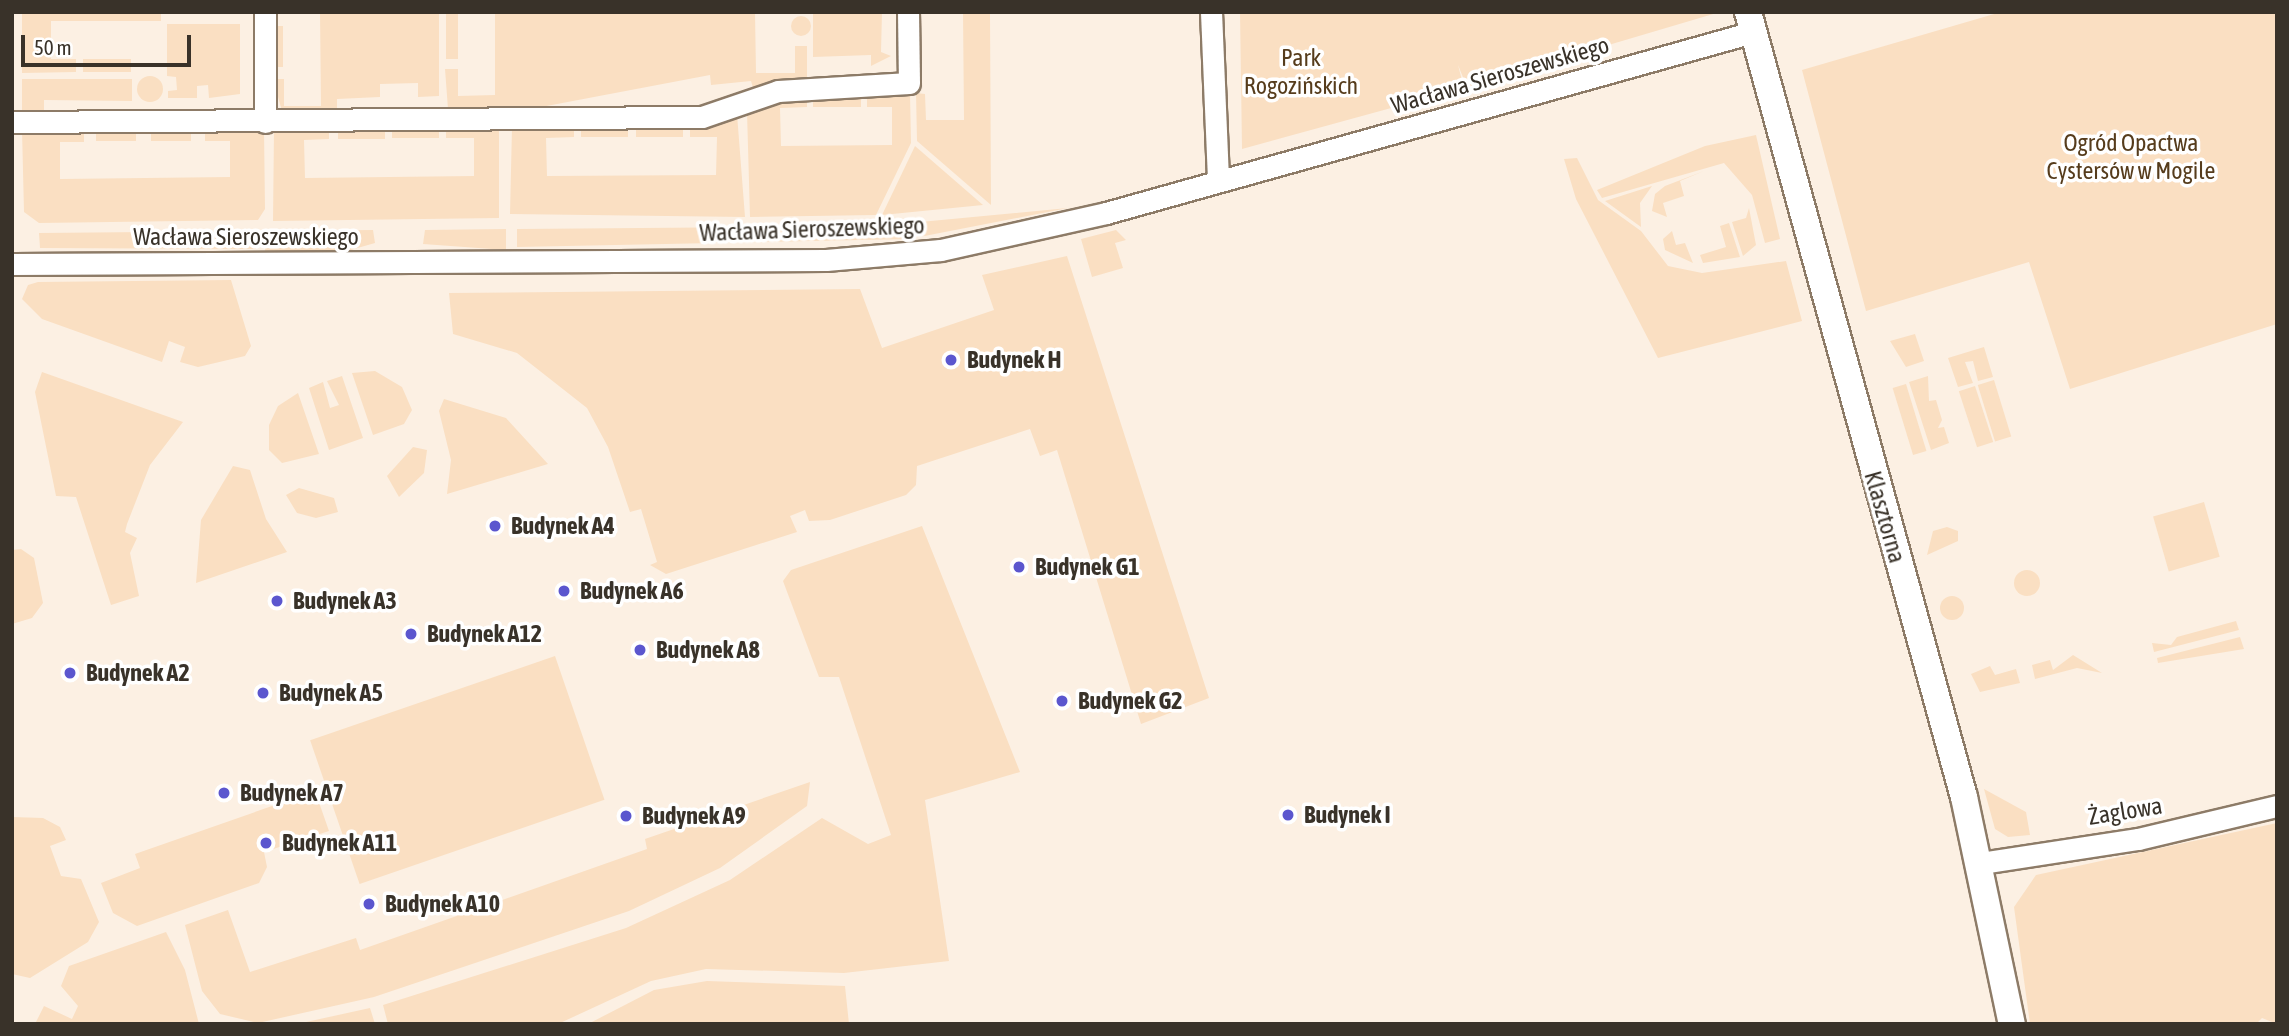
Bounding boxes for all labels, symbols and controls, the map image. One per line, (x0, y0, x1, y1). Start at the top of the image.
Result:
scale bar (24, 21, 194, 65)
street label: Wacława Sieroszewskiego (1388, 30, 1612, 120)
text: 50 m (34, 35, 72, 59)
park label: Park Rogozińskich (1244, 44, 1358, 100)
park label: Ogród Opactwa Cystersów w Mogile (2047, 129, 2215, 185)
street label: Wacława Sieroszewskiego (699, 211, 925, 247)
street label: Wacława Sieroszewskiego (133, 223, 359, 251)
place label: Budynek H (967, 346, 1062, 374)
marker: Budynek H (941, 350, 961, 370)
street label: Klasztorna (1858, 468, 1912, 566)
place label: Budynek A4 (511, 512, 615, 540)
marker: Budynek A4 (485, 516, 505, 536)
place label: Budynek G1 (1035, 553, 1140, 581)
marker: Budynek G1 (1009, 557, 1029, 577)
place label: Budynek A6 (580, 577, 684, 605)
marker: Budynek A6 (554, 581, 574, 601)
place label: Budynek A3 (293, 587, 397, 615)
marker: Budynek A3 (267, 591, 287, 611)
place label: Budynek A12 (427, 620, 542, 648)
marker: Budynek A12 (401, 624, 421, 644)
place label: Budynek A8 (656, 636, 760, 664)
marker: Budynek A8 (630, 640, 650, 660)
place label: Budynek A2 (86, 659, 190, 687)
marker: Budynek A2 (60, 663, 80, 683)
place label: Budynek A5 (279, 679, 383, 707)
marker: Budynek A5 (253, 683, 273, 703)
place label: Budynek G2 (1078, 687, 1183, 715)
marker: Budynek G2 (1052, 691, 1072, 711)
place label: Budynek A7 (240, 779, 344, 807)
marker: Budynek A7 (214, 783, 234, 803)
street label: Żaglowa (2086, 791, 2164, 831)
place label: Budynek I (1304, 801, 1391, 829)
place label: Budynek A9 (642, 802, 746, 830)
marker: Budynek I (1278, 805, 1298, 825)
marker: Budynek A9 (616, 806, 636, 826)
place label: Budynek A11 (282, 829, 397, 857)
marker: Budynek A11 (256, 833, 276, 853)
place label: Budynek A10 (385, 890, 500, 918)
marker: Budynek A10 (359, 894, 379, 914)

